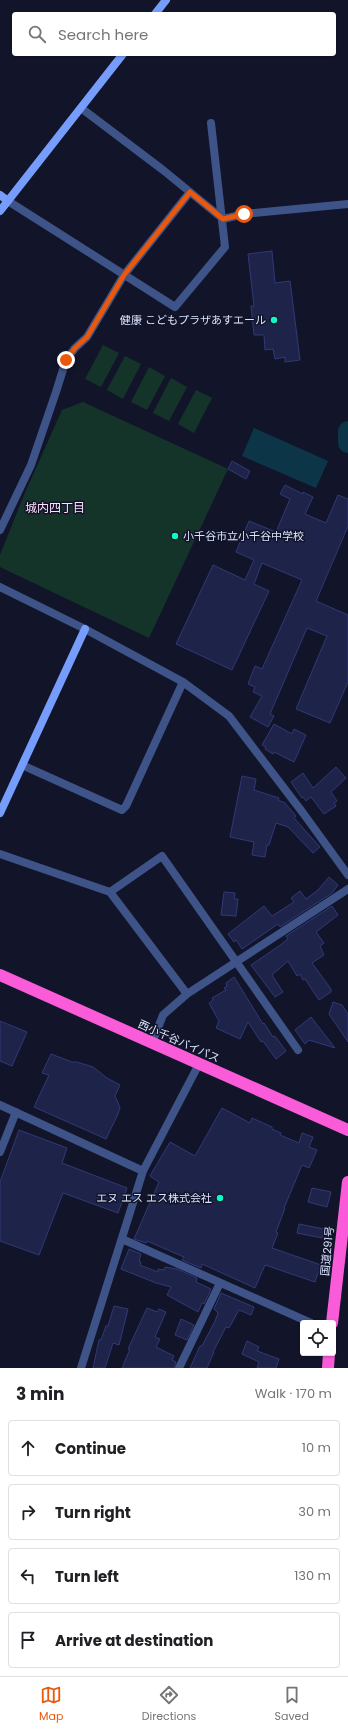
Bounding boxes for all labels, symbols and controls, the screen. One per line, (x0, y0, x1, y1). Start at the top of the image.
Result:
search box (12, 12, 336, 56)
icon: search (26, 23, 48, 45)
text: Search here (58, 24, 148, 45)
route start (235, 205, 253, 223)
place label: 健康 こどもプラザあすエール (120, 312, 266, 328)
marker: 健康 こどもプラザあすエール (269, 315, 279, 325)
route end (57, 351, 75, 369)
district label: 城内四丁目 (25, 499, 85, 516)
place label: 小千谷市立小千谷中学校 (183, 528, 304, 544)
marker: 小千谷市立小千谷中学校 (170, 531, 180, 541)
street label: 西小千谷バイパス (136, 1016, 222, 1066)
place label: エヌ エス エス株式会社 (96, 1190, 212, 1206)
marker: エヌ エス エス株式会社 (215, 1193, 225, 1203)
street label: 国道291号 (316, 1225, 338, 1277)
map controls (300, 1320, 336, 1356)
button: locate (300, 1320, 336, 1356)
text: 3 min (16, 1382, 64, 1406)
text: Walk · 170 m (255, 1384, 332, 1403)
icon: ahead (17, 1437, 39, 1459)
text: Continue (55, 1438, 126, 1459)
text: 10 m (302, 1438, 331, 1457)
icon: right (17, 1501, 39, 1523)
text: Turn right (55, 1502, 131, 1523)
text: 30 m (298, 1502, 331, 1521)
icon: left (17, 1565, 39, 1587)
text: Turn left (55, 1566, 119, 1587)
text: 130 m (294, 1566, 331, 1585)
icon: arrive (17, 1629, 39, 1651)
text: Arrive at destination (55, 1630, 213, 1651)
tab: Map (39, 1684, 63, 1725)
tab: Directions (142, 1684, 196, 1725)
tab: Saved (275, 1684, 309, 1725)

